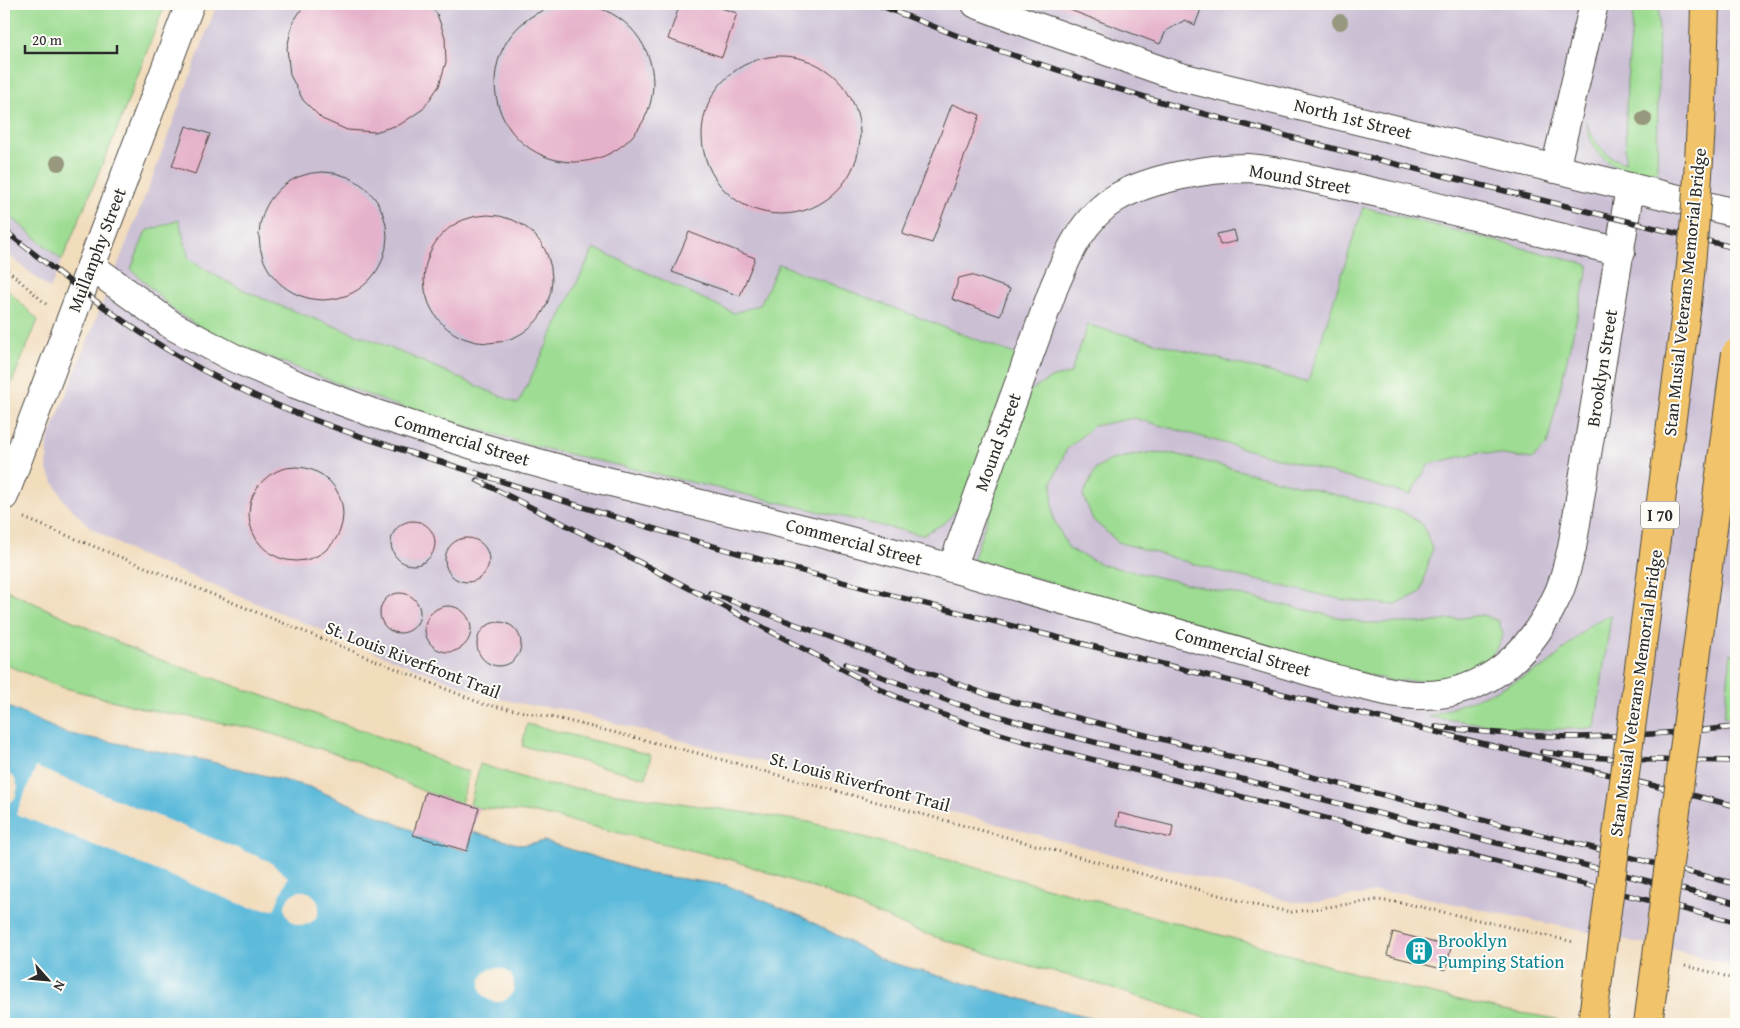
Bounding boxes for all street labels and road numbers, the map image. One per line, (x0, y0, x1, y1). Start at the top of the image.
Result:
street label: North 1st Street (1291, 91, 1415, 146)
street label: Stan Musial Veterans Memorial Bridge (1656, 147, 1713, 437)
street label: Mound Street (1247, 156, 1354, 201)
street label: Mullanphy Street (60, 183, 133, 316)
street label: Brooklyn Street (1579, 307, 1624, 429)
street label: Mound Street (967, 388, 1028, 495)
street label: Commercial Street (391, 406, 534, 473)
road number: I 70 (1641, 502, 1679, 528)
street label: Commercial Street (783, 510, 926, 573)
street label: Stan Musial Veterans Memorial Bridge (1602, 548, 1669, 838)
street label: St. Louis Riverfront Trail (322, 614, 505, 705)
street label: Commercial Street (1172, 619, 1315, 684)
street label: St. Louis Riverfront Trail (767, 744, 953, 819)

